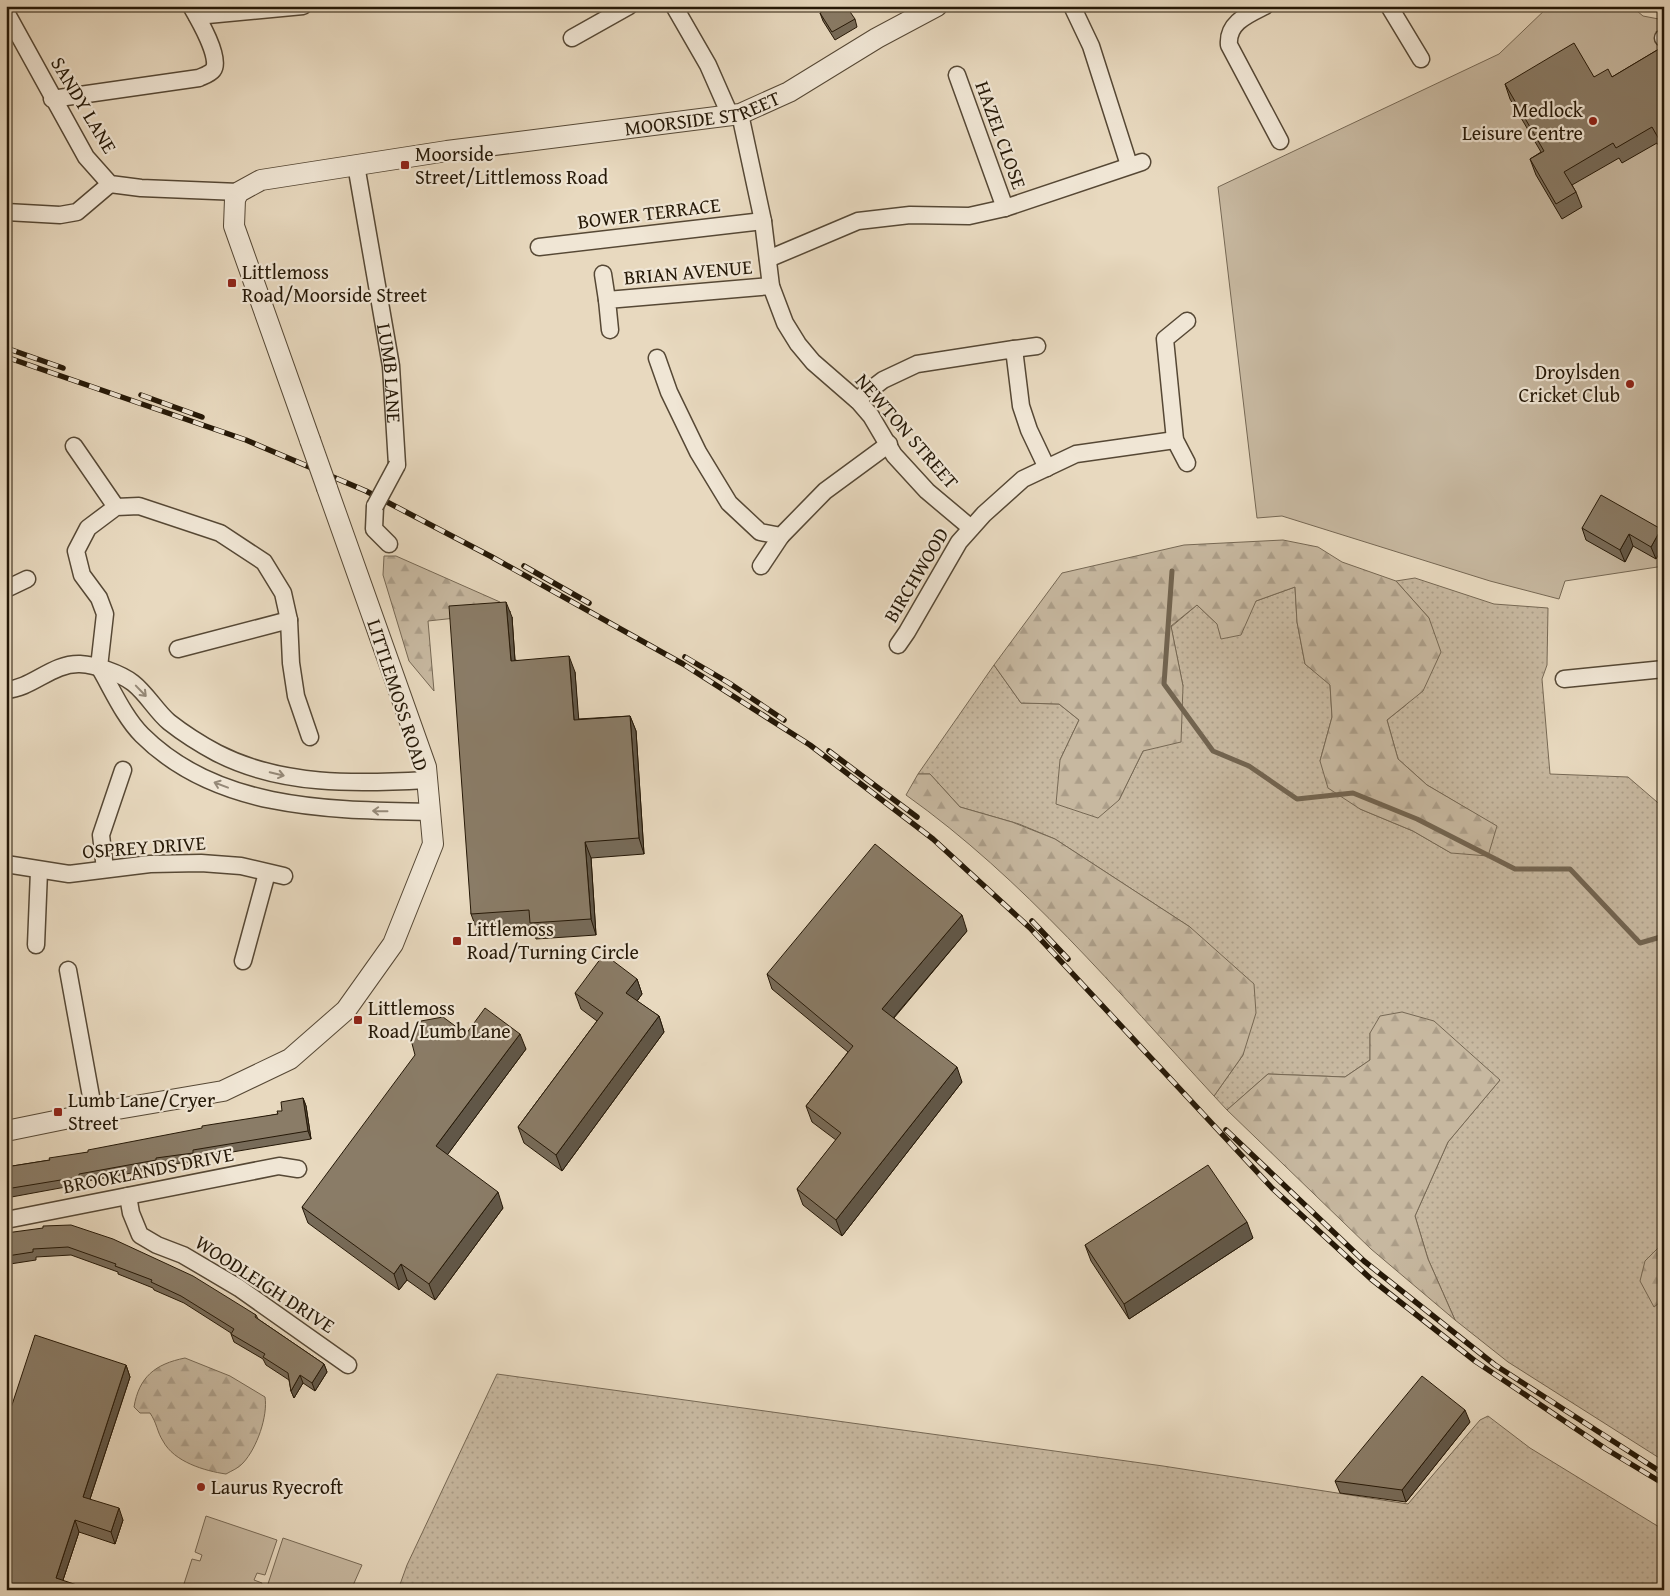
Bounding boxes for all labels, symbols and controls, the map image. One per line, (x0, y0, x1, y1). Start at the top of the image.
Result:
street label: SANDY LANE (44, 51, 125, 159)
street label: HAZEL CLOSE (969, 77, 1034, 193)
street label: MOORSIDE STREET (623, 83, 785, 142)
place label: Medlock Leisure Centre (1462, 95, 1584, 147)
marker: Medlock Leisure Centre (1587, 115, 1599, 127)
place label: Moorside Street/Littlemoss Road (415, 139, 609, 191)
marker: Moorside Street/Littlemoss Road (399, 159, 411, 171)
street label: BOWER TERRACE (576, 189, 722, 236)
street label: BRIAN AVENUE (623, 251, 753, 292)
place label: Littlemoss Road/Moorside Street (242, 257, 427, 309)
marker: Littlemoss Road/Moorside Street (226, 277, 238, 289)
street label: LUMB LANE (370, 321, 409, 424)
place label: Droylsden Cricket Club (1518, 357, 1620, 409)
street label: NEWTON STREET (849, 366, 966, 495)
marker: Droylsden Cricket Club (1624, 378, 1636, 390)
street label: BIRCHWOOD (876, 522, 955, 628)
street label: LITTLEMOSS ROAD (360, 615, 437, 774)
one-way arrow (135, 685, 147, 698)
one-way arrow (269, 770, 285, 779)
one-way arrow (214, 780, 229, 789)
one-way arrow (372, 806, 388, 816)
street label: OSPREY DRIVE (81, 828, 207, 865)
place label: Littlemoss Road/Turning Circle (467, 914, 639, 966)
marker: Littlemoss Road/Turning Circle (451, 935, 463, 947)
place label: Littlemoss Road/Lumb Lane (368, 993, 511, 1045)
marker: Littlemoss Road/Lumb Lane (352, 1014, 364, 1026)
place label: Lumb Lane/Cryer Street (68, 1085, 215, 1137)
marker: Lumb Lane/Cryer Street (52, 1106, 64, 1118)
street label: BROOKLANDS DRIVE (60, 1139, 236, 1200)
street label: WOODLEIGH DRIVE (190, 1227, 341, 1340)
place label: Laurus Ryecroft (211, 1472, 343, 1501)
marker: Laurus Ryecroft (195, 1481, 207, 1493)

